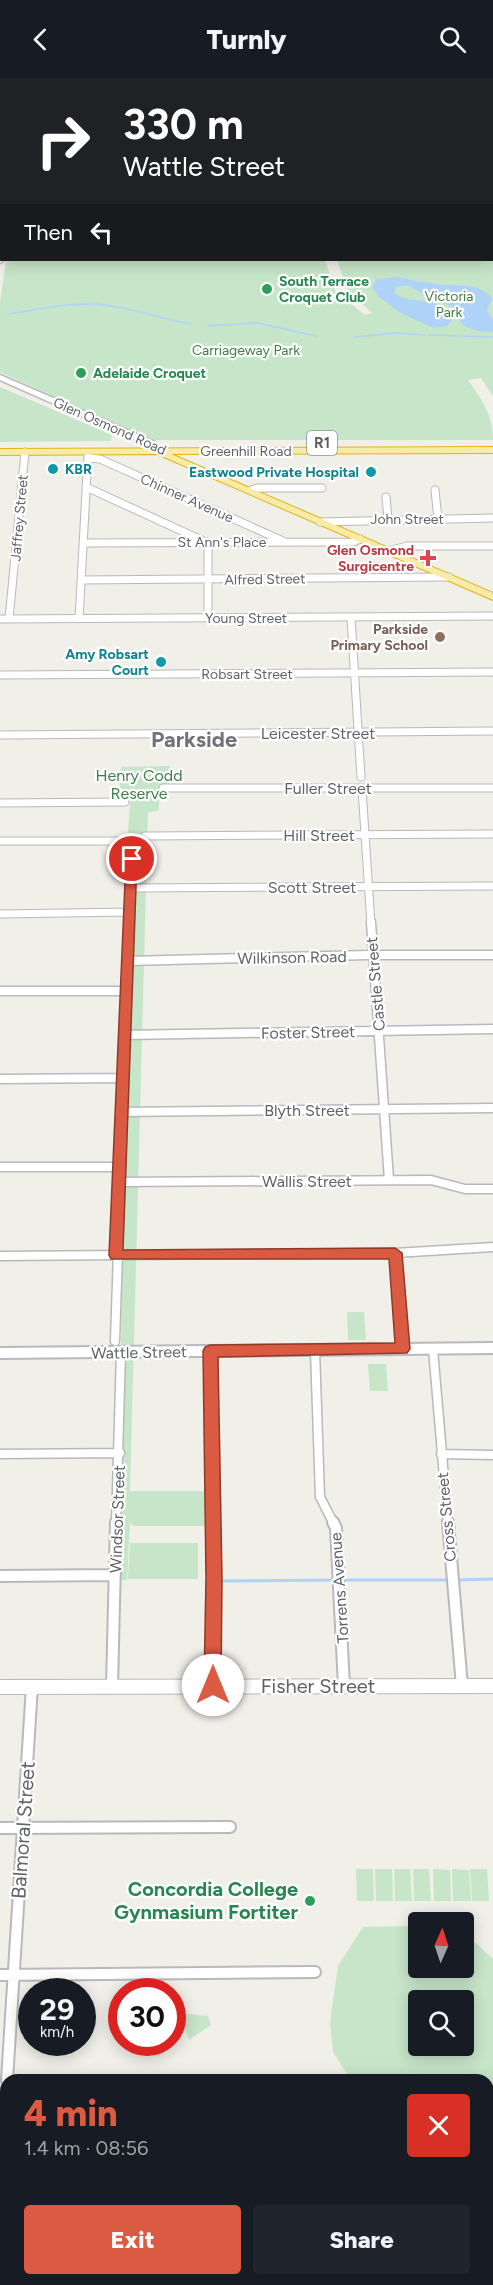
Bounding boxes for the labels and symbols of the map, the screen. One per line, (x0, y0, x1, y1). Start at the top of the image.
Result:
place label: South Terrace Croquet Club (279, 273, 369, 306)
marker: South Terrace Croquet Club (260, 282, 274, 296)
park label: Victoria Park (424, 288, 474, 321)
park label: Carriageway Park (192, 342, 300, 359)
place label: Adelaide Croquet (93, 365, 207, 382)
marker: Adelaide Croquet (74, 366, 88, 380)
street label: Glen Osmond Road (51, 394, 169, 459)
road number: R1 (307, 431, 337, 455)
street label: Greenhill Road (200, 443, 292, 460)
place label: KBR (65, 461, 92, 478)
marker: KBR (46, 462, 60, 476)
place label: Eastwood Private Hospital (189, 464, 359, 481)
marker: Eastwood Private Hospital (364, 465, 378, 479)
street label: Chinner Avenue (138, 470, 236, 527)
street label: Jaffrey Street (7, 474, 32, 562)
street label: John Street (370, 511, 444, 528)
street label: St Ann's Place (178, 534, 267, 551)
place label: Glen Osmond Surgicentre (327, 542, 414, 575)
marker: Glen Osmond Surgicentre (419, 549, 437, 567)
street label: Alfred Street (224, 570, 306, 589)
street label: Young Street (205, 610, 287, 627)
place label: Parkside Primary School (330, 621, 428, 654)
marker: Parkside Primary School (433, 630, 447, 644)
place label: Amy Robsart Court (65, 646, 149, 679)
marker: Amy Robsart Court (154, 655, 168, 669)
street label: Robsart Street (201, 666, 293, 683)
street label: Leicester Street (261, 724, 375, 743)
district label: Parkside (151, 726, 237, 753)
park label: Henry Codd Reserve (95, 766, 183, 803)
street label: Fuller Street (284, 779, 372, 798)
street label: Hill Street (283, 826, 355, 845)
pin (106, 833, 157, 884)
street label: Scott Street (268, 878, 356, 897)
street label: Castle Street (362, 936, 389, 1032)
street label: Wilkinson Road (237, 947, 347, 968)
street label: Foster Street (261, 1022, 355, 1043)
street label: Blyth Street (264, 1101, 350, 1120)
street label: Wallis Street (262, 1172, 352, 1191)
street label: Wattle Street (91, 1342, 187, 1363)
street label: Windsor Street (106, 1465, 129, 1573)
street label: Cross Street (433, 1471, 460, 1563)
street label: Torrens Avenue (326, 1532, 353, 1644)
position arrow (181, 1653, 245, 1717)
street label: Fisher Street (261, 1674, 375, 1698)
street label: Balmoral Street (6, 1760, 40, 1900)
place label: Concordia College Gynmasium Fortiter (114, 1877, 298, 1924)
marker: Concordia College Gynmasium Fortiter (303, 1894, 317, 1908)
north arrow (408, 1912, 474, 1978)
speed limit sign: 30 (108, 1978, 186, 2056)

